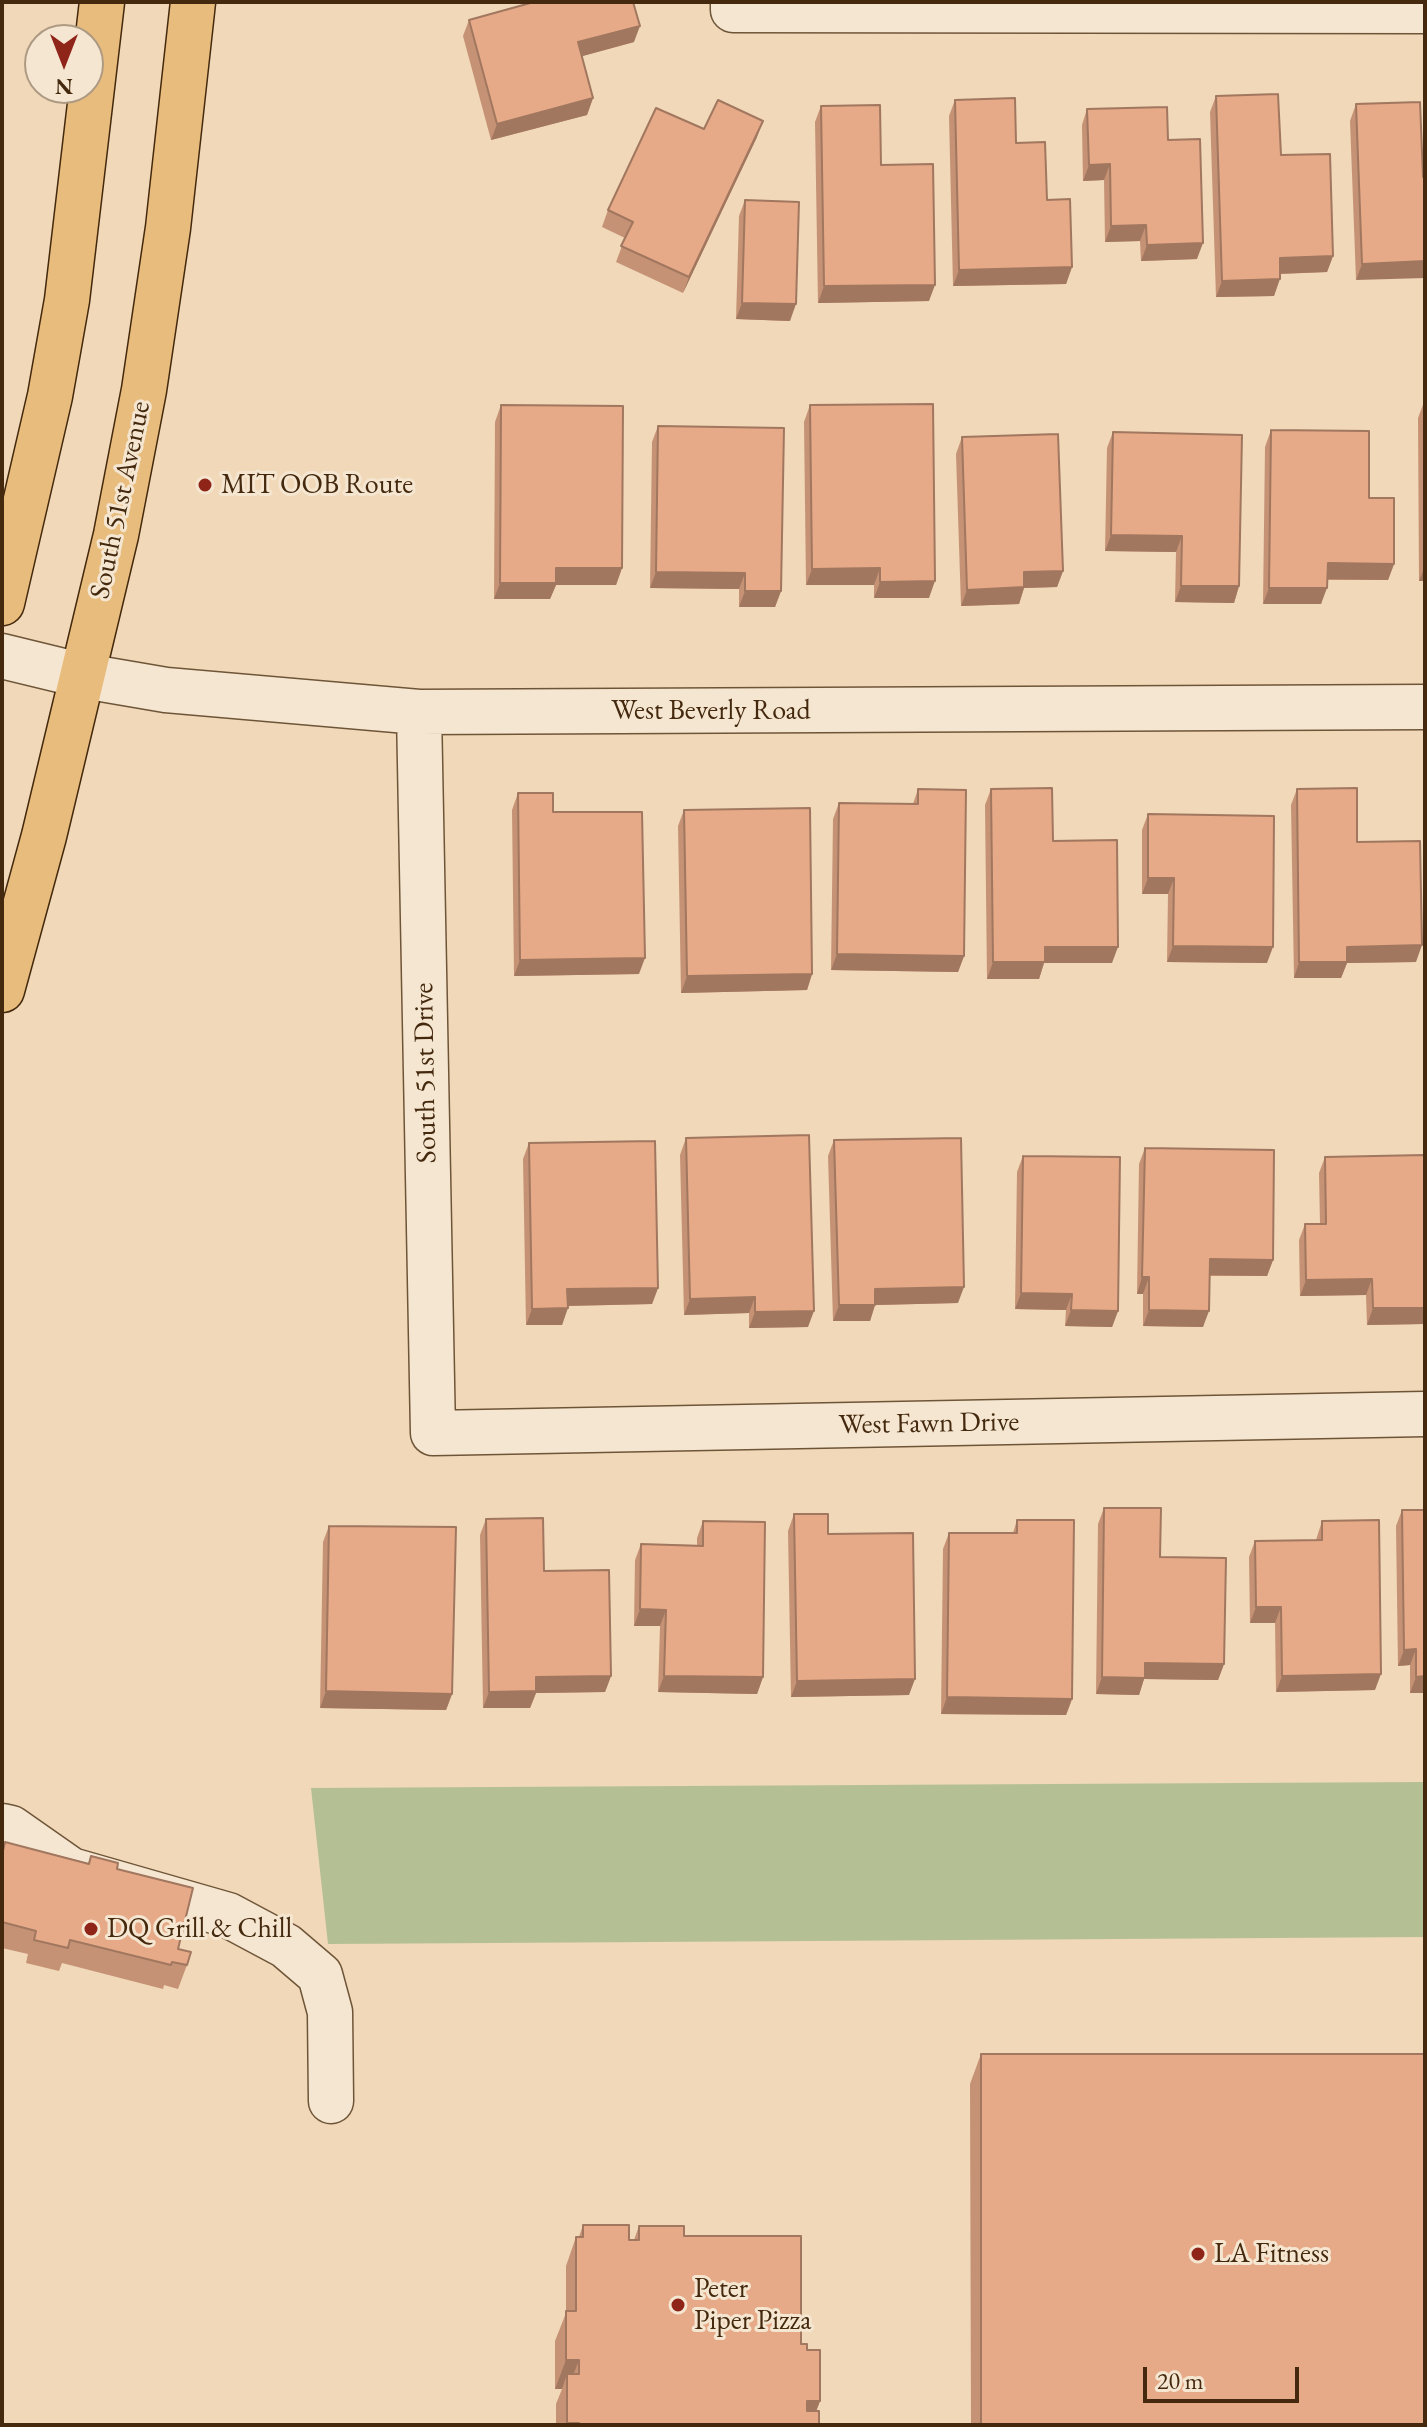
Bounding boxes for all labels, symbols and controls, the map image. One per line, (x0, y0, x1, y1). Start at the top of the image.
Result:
north arrow (24, 24, 104, 104)
text: N (55, 72, 73, 101)
street label: South 51st Avenue (84, 398, 158, 602)
place label: MIT OOB Route (221, 468, 413, 502)
marker: MIT OOB Route (196, 476, 214, 494)
street label: West Beverly Road (611, 694, 811, 728)
street label: South 51st Drive (408, 982, 444, 1164)
street label: West Fawn Drive (838, 1406, 1020, 1442)
place label: DQ Grill & Chill (107, 1912, 292, 1946)
marker: DQ Grill & Chill (82, 1920, 100, 1938)
place label: LA Fitness (1214, 2237, 1329, 2271)
marker: LA Fitness (1189, 2245, 1207, 2263)
place label: Peter Piper Pizza (694, 2272, 811, 2338)
marker: Peter Piper Pizza (669, 2296, 687, 2314)
scale bar (1147, 2351, 1303, 2401)
text: 20 m (1157, 2365, 1204, 2396)

